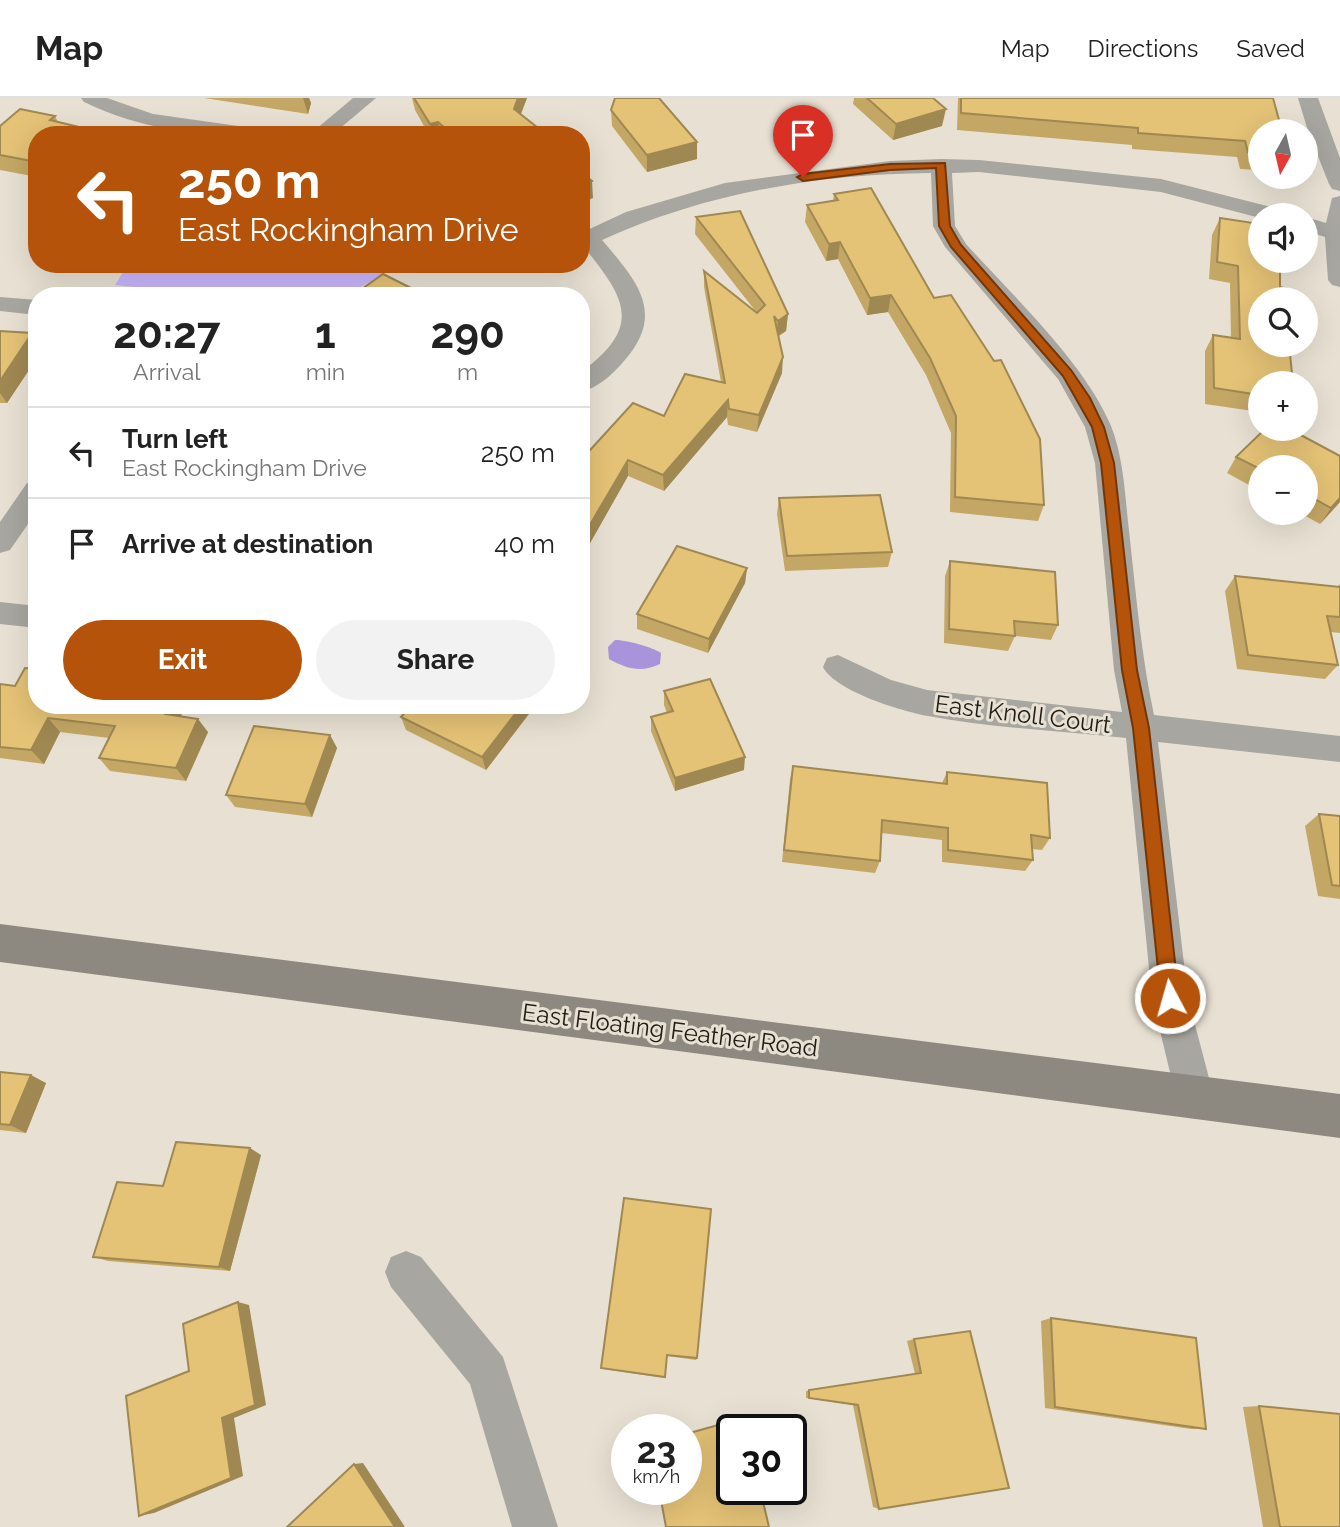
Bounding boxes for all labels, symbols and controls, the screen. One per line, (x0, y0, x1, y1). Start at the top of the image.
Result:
text: Map (35, 29, 103, 68)
text: Map (1001, 34, 1050, 63)
text: Directions (1088, 34, 1198, 63)
text: Saved (1236, 34, 1305, 63)
pin (773, 105, 833, 177)
icon: arrive (784, 116, 822, 154)
north arrow (1248, 119, 1318, 189)
map controls (1248, 119, 1318, 525)
text: 250 m (178, 152, 320, 209)
icon: left (63, 154, 154, 245)
button: sound (1248, 203, 1318, 273)
text: East Rockingham Drive (178, 211, 519, 248)
button: search (1248, 287, 1318, 357)
text: 20:27 (113, 309, 220, 358)
text: 1 (315, 309, 336, 358)
text: 290 (430, 309, 505, 358)
text: Arrival (133, 358, 201, 385)
text: min (306, 358, 345, 385)
text: m (457, 358, 478, 385)
button: + (1248, 371, 1318, 441)
text: Turn left (122, 424, 228, 454)
icon: left (63, 434, 101, 472)
text: 250 m (481, 438, 555, 468)
text: East Rockingham Drive (122, 454, 367, 481)
button: − (1248, 455, 1318, 525)
icon: arrive (63, 525, 101, 563)
text: Arrive at destination (122, 529, 373, 559)
text: 40 m (494, 529, 555, 559)
button: Exit (63, 620, 302, 700)
button: Share (316, 620, 555, 700)
street label: East Knoll Court (933, 689, 1113, 739)
position arrow (1133, 961, 1207, 1035)
street label: East Floating Feather Road (521, 997, 819, 1063)
speed limit sign: 30 (716, 1414, 807, 1505)
text: 23 (637, 1430, 676, 1471)
text: km/h (633, 1466, 680, 1487)

